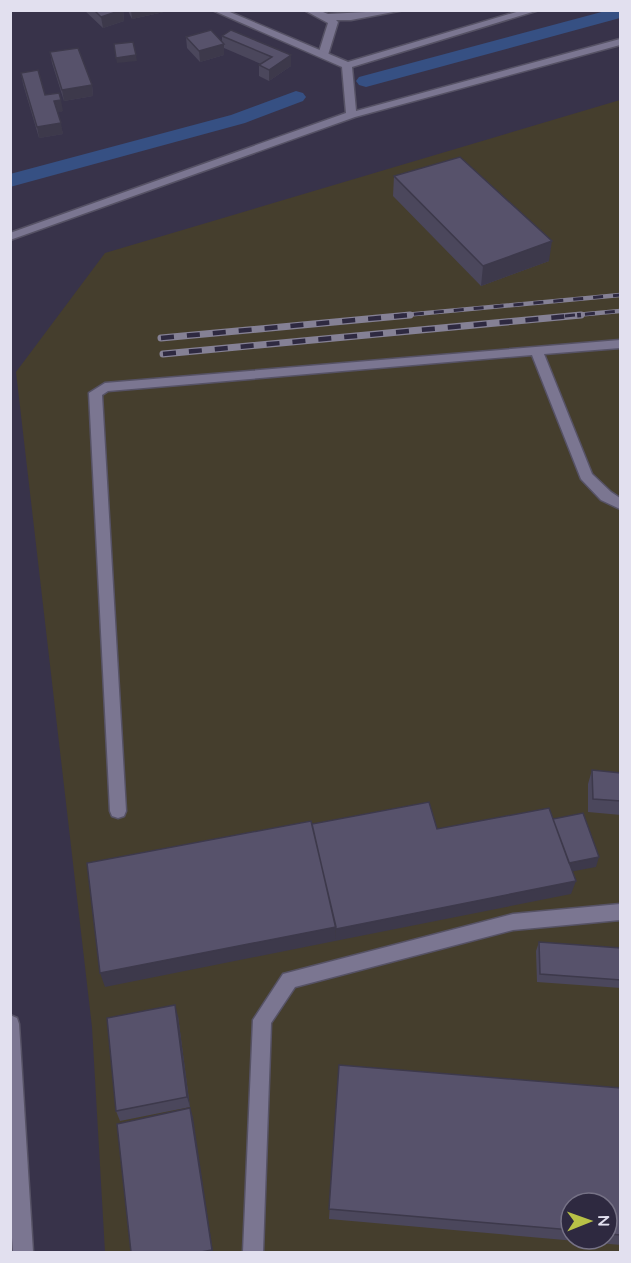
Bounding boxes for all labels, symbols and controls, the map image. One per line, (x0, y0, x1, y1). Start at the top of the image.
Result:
north arrow (559, 1191, 619, 1251)
text: N (594, 1215, 614, 1227)

